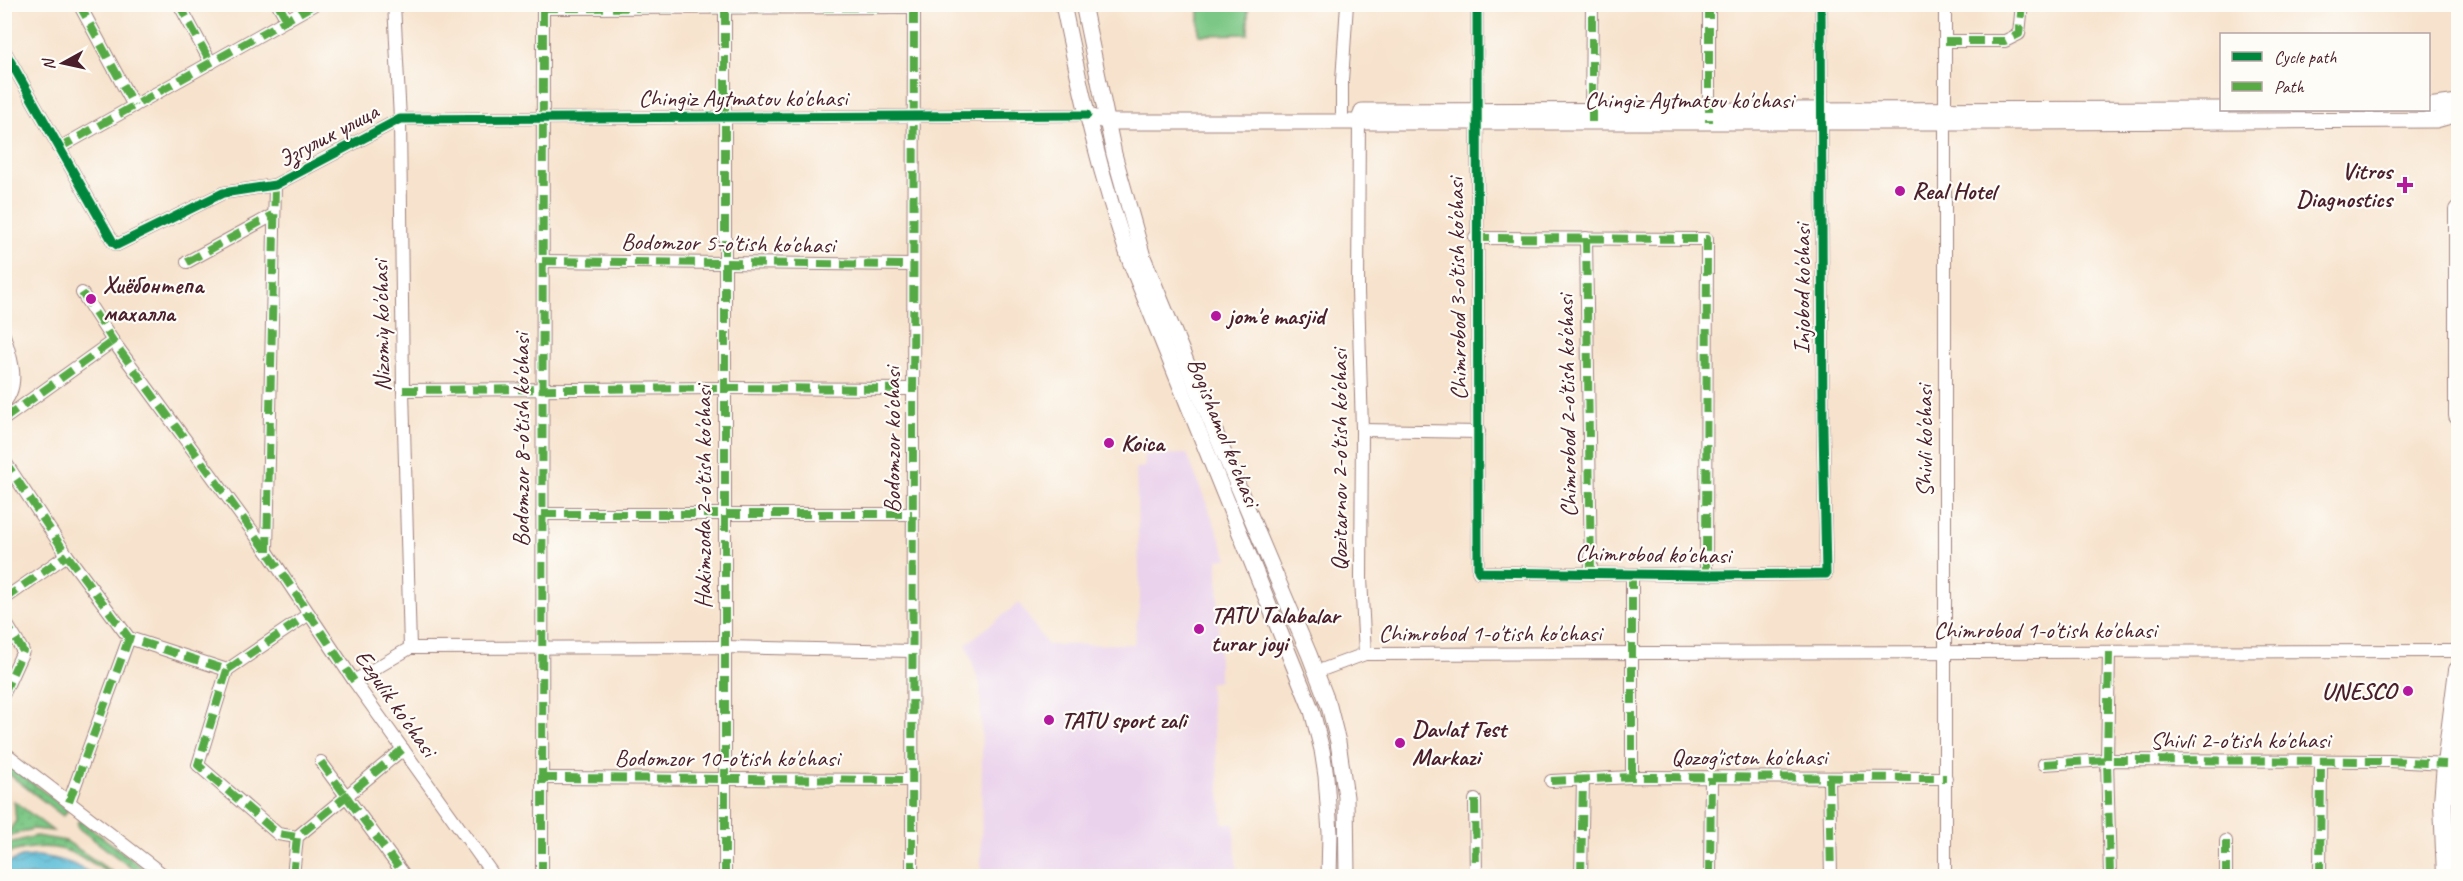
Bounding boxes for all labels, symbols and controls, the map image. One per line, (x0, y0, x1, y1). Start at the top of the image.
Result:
north arrow (33, 33, 93, 93)
legend (2220, 33, 2430, 111)
text: Cycle path (2274, 46, 2337, 68)
text: N (38, 56, 60, 71)
text: Path (2274, 76, 2304, 98)
street label: Chingiz Aytmatov ko'chasi (638, 83, 850, 113)
street label: Chingiz Aytmatov ko'chasi (1584, 85, 1796, 115)
street label: Эзгулик улица (273, 95, 385, 175)
place label: Vitros Diagnostics (2296, 156, 2395, 214)
street label: Chimrobod 3-o'tish ko'chasi (1440, 175, 1474, 401)
place label: Real Hotel (1912, 176, 2000, 206)
marker: Vitros Diagnostics (2396, 176, 2414, 194)
marker: Real Hotel (1893, 184, 1907, 198)
street label: Injobod ko'chasi (1787, 221, 1817, 354)
street label: Bodomzor 5-o'tish ko'chasi (621, 226, 838, 260)
street label: Nizomiy ko'chasi (365, 258, 397, 392)
place label: Хиёбонтепа махалла (103, 270, 206, 328)
marker: Хиёбонтепа махалла (84, 292, 98, 306)
street label: Chimrobod 2-o'tish ko'chasi (1550, 292, 1584, 518)
place label: jom'e masjid (1225, 301, 1329, 331)
marker: jom'e masjid (1209, 309, 1223, 323)
street label: Bodomzor 8-o'tish ko'chasi (506, 330, 536, 547)
street label: Qozitarnov 2-o'tish ko'chasi (1324, 347, 1354, 571)
street label: Bogishamol ko'chasi (1181, 353, 1268, 513)
street label: Bodomzor ko'chasi (877, 364, 907, 513)
street label: Shivli ko'chasi (1909, 382, 1939, 497)
street label: Hakimzoda 2-o'tish ko'chasi (688, 383, 718, 609)
place label: Koica (1121, 428, 1166, 458)
marker: Koica (1102, 436, 1116, 450)
street label: Chimrobod ko'chasi (1575, 538, 1734, 570)
place label: TATU Talabalar turar joyi (1211, 600, 1342, 658)
street label: Chimrobod 1-o'tish ko'chasi (1934, 615, 2159, 645)
street label: Chimrobod 1-o'tish ko'chasi (1379, 618, 1604, 648)
marker: TATU Talabalar turar joyi (1192, 622, 1206, 636)
street label: Ezgulik ko'chasi (348, 644, 445, 764)
place label: UNESCO (2322, 676, 2399, 706)
marker: UNESCO (2401, 684, 2415, 698)
place label: TATU sport zali (1061, 705, 1189, 735)
marker: TATU sport zali (1042, 713, 1056, 727)
place label: Davlat Test Markazi (1412, 714, 1509, 772)
street label: Shivli 2-o'tish ko'chasi (2150, 725, 2333, 755)
marker: Davlat Test Markazi (1393, 736, 1407, 750)
street label: Qozog'iston ko'chasi (1671, 742, 1830, 772)
street label: Bodomzor 10-o'tish ko'chasi (615, 743, 842, 773)

